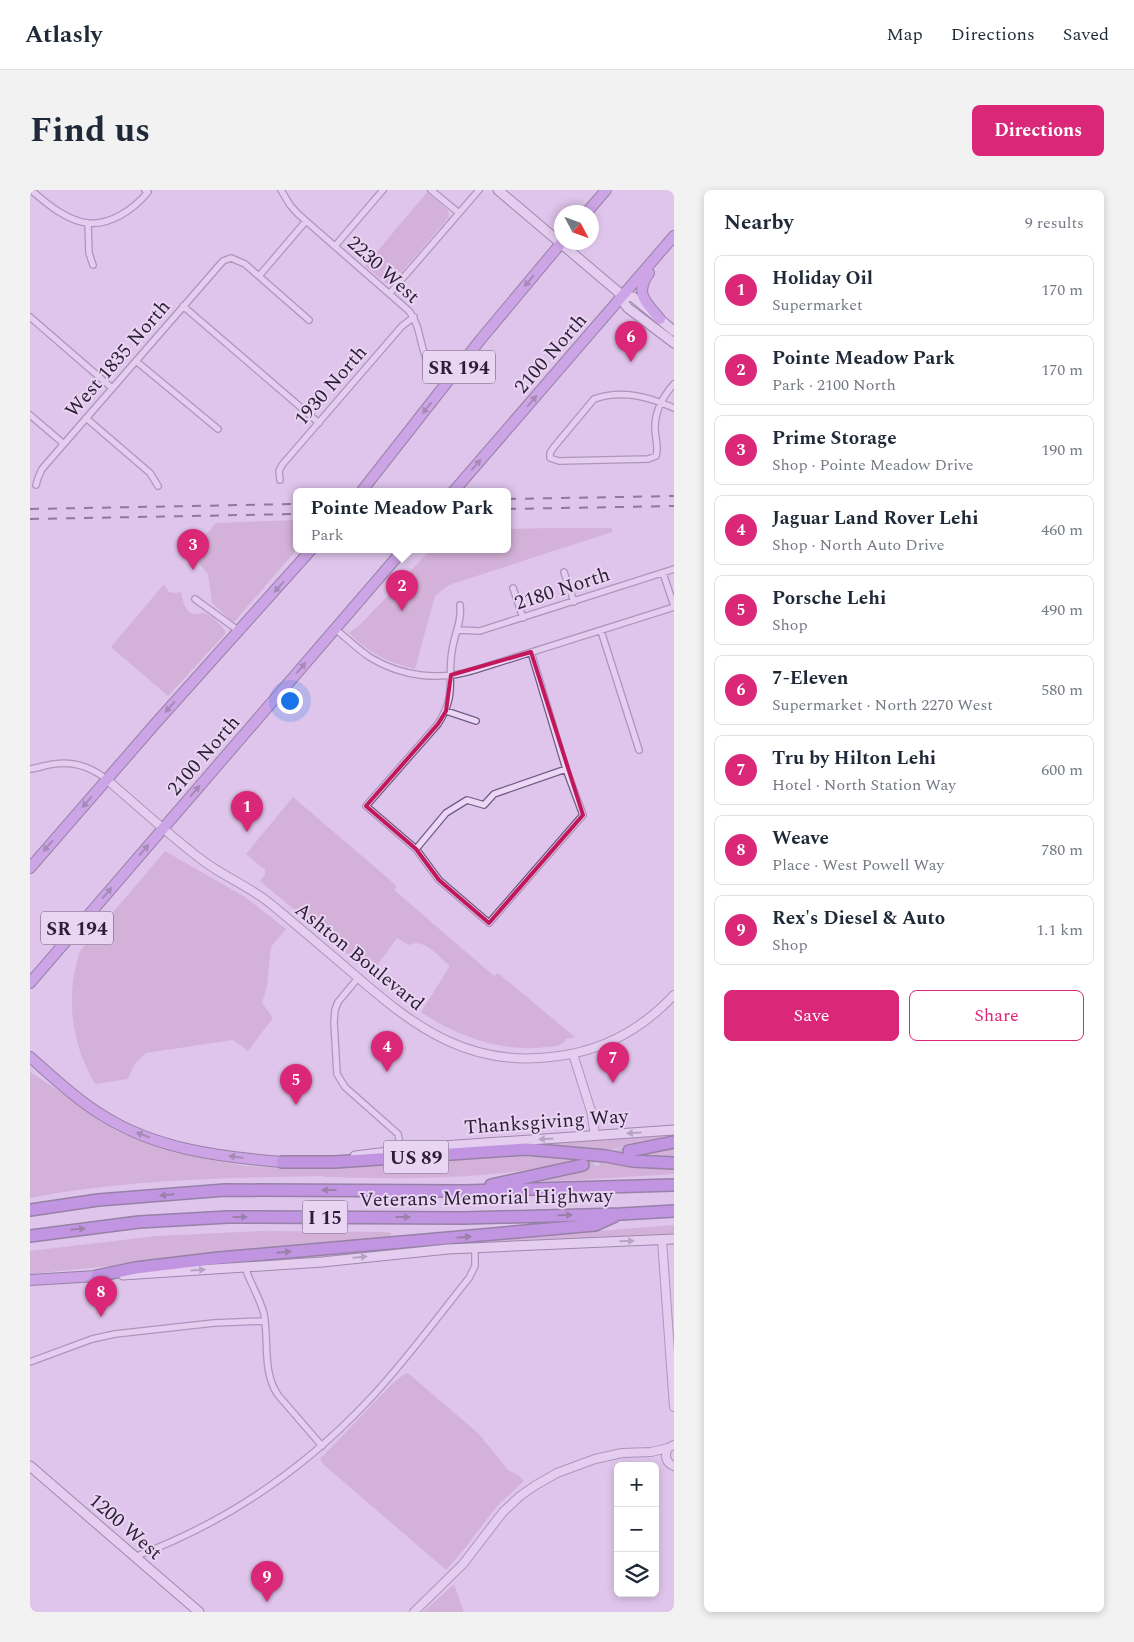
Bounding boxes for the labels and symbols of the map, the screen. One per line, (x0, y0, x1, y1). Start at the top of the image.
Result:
north arrow (554, 205, 599, 250)
street label: 2230 West (340, 229, 427, 311)
one-way arrow (523, 274, 534, 287)
street label: West 1835 North (58, 293, 178, 424)
street label: 2100 North (507, 307, 594, 401)
pin: 6 (615, 321, 647, 362)
street label: 1930 North (287, 339, 374, 433)
road number: SR 194 (423, 350, 495, 383)
one-way arrow (526, 395, 537, 408)
one-way arrow (422, 401, 433, 414)
one-way arrow (471, 459, 482, 472)
pin: 3 (177, 529, 209, 570)
street label: 2180 North (511, 559, 614, 618)
pin: 2 (386, 570, 418, 611)
one-way arrow (273, 580, 285, 592)
one-way arrow (296, 661, 307, 674)
your location (277, 688, 303, 714)
one-way arrow (164, 700, 176, 712)
street label: 2100 North (160, 709, 247, 803)
one-way arrow (190, 784, 201, 797)
pin: 1 (231, 791, 263, 832)
one-way arrow (81, 796, 92, 809)
one-way arrow (43, 840, 54, 853)
one-way arrow (138, 845, 150, 857)
one-way arrow (102, 886, 113, 899)
street label: Ashton Boulevard (288, 895, 431, 1018)
road number: SR 194 (41, 911, 113, 944)
pin: 4 (371, 1031, 403, 1072)
pin: 7 (597, 1042, 629, 1083)
pin: 5 (280, 1064, 312, 1105)
street label: Thanksgiving Way (463, 1101, 631, 1143)
one-way arrow (626, 1129, 642, 1137)
one-way arrow (136, 1131, 150, 1139)
one-way arrow (538, 1135, 554, 1143)
road number: US 89 (384, 1140, 448, 1174)
one-way arrow (227, 1153, 243, 1161)
street label: Veterans Memorial Highway (359, 1181, 615, 1215)
one-way arrow (321, 1186, 337, 1194)
one-way arrow (158, 1191, 174, 1199)
road number: I 15 (302, 1200, 348, 1234)
one-way arrow (557, 1211, 573, 1219)
one-way arrow (232, 1213, 248, 1221)
one-way arrow (395, 1213, 411, 1221)
one-way arrow (71, 1225, 87, 1233)
one-way arrow (456, 1232, 472, 1240)
one-way arrow (620, 1237, 636, 1245)
one-way arrow (277, 1248, 293, 1256)
one-way arrow (353, 1253, 369, 1261)
one-way arrow (191, 1266, 207, 1274)
pin: 8 (85, 1276, 117, 1317)
street label: 1200 West (82, 1486, 169, 1567)
pin: 9 (251, 1561, 283, 1602)

